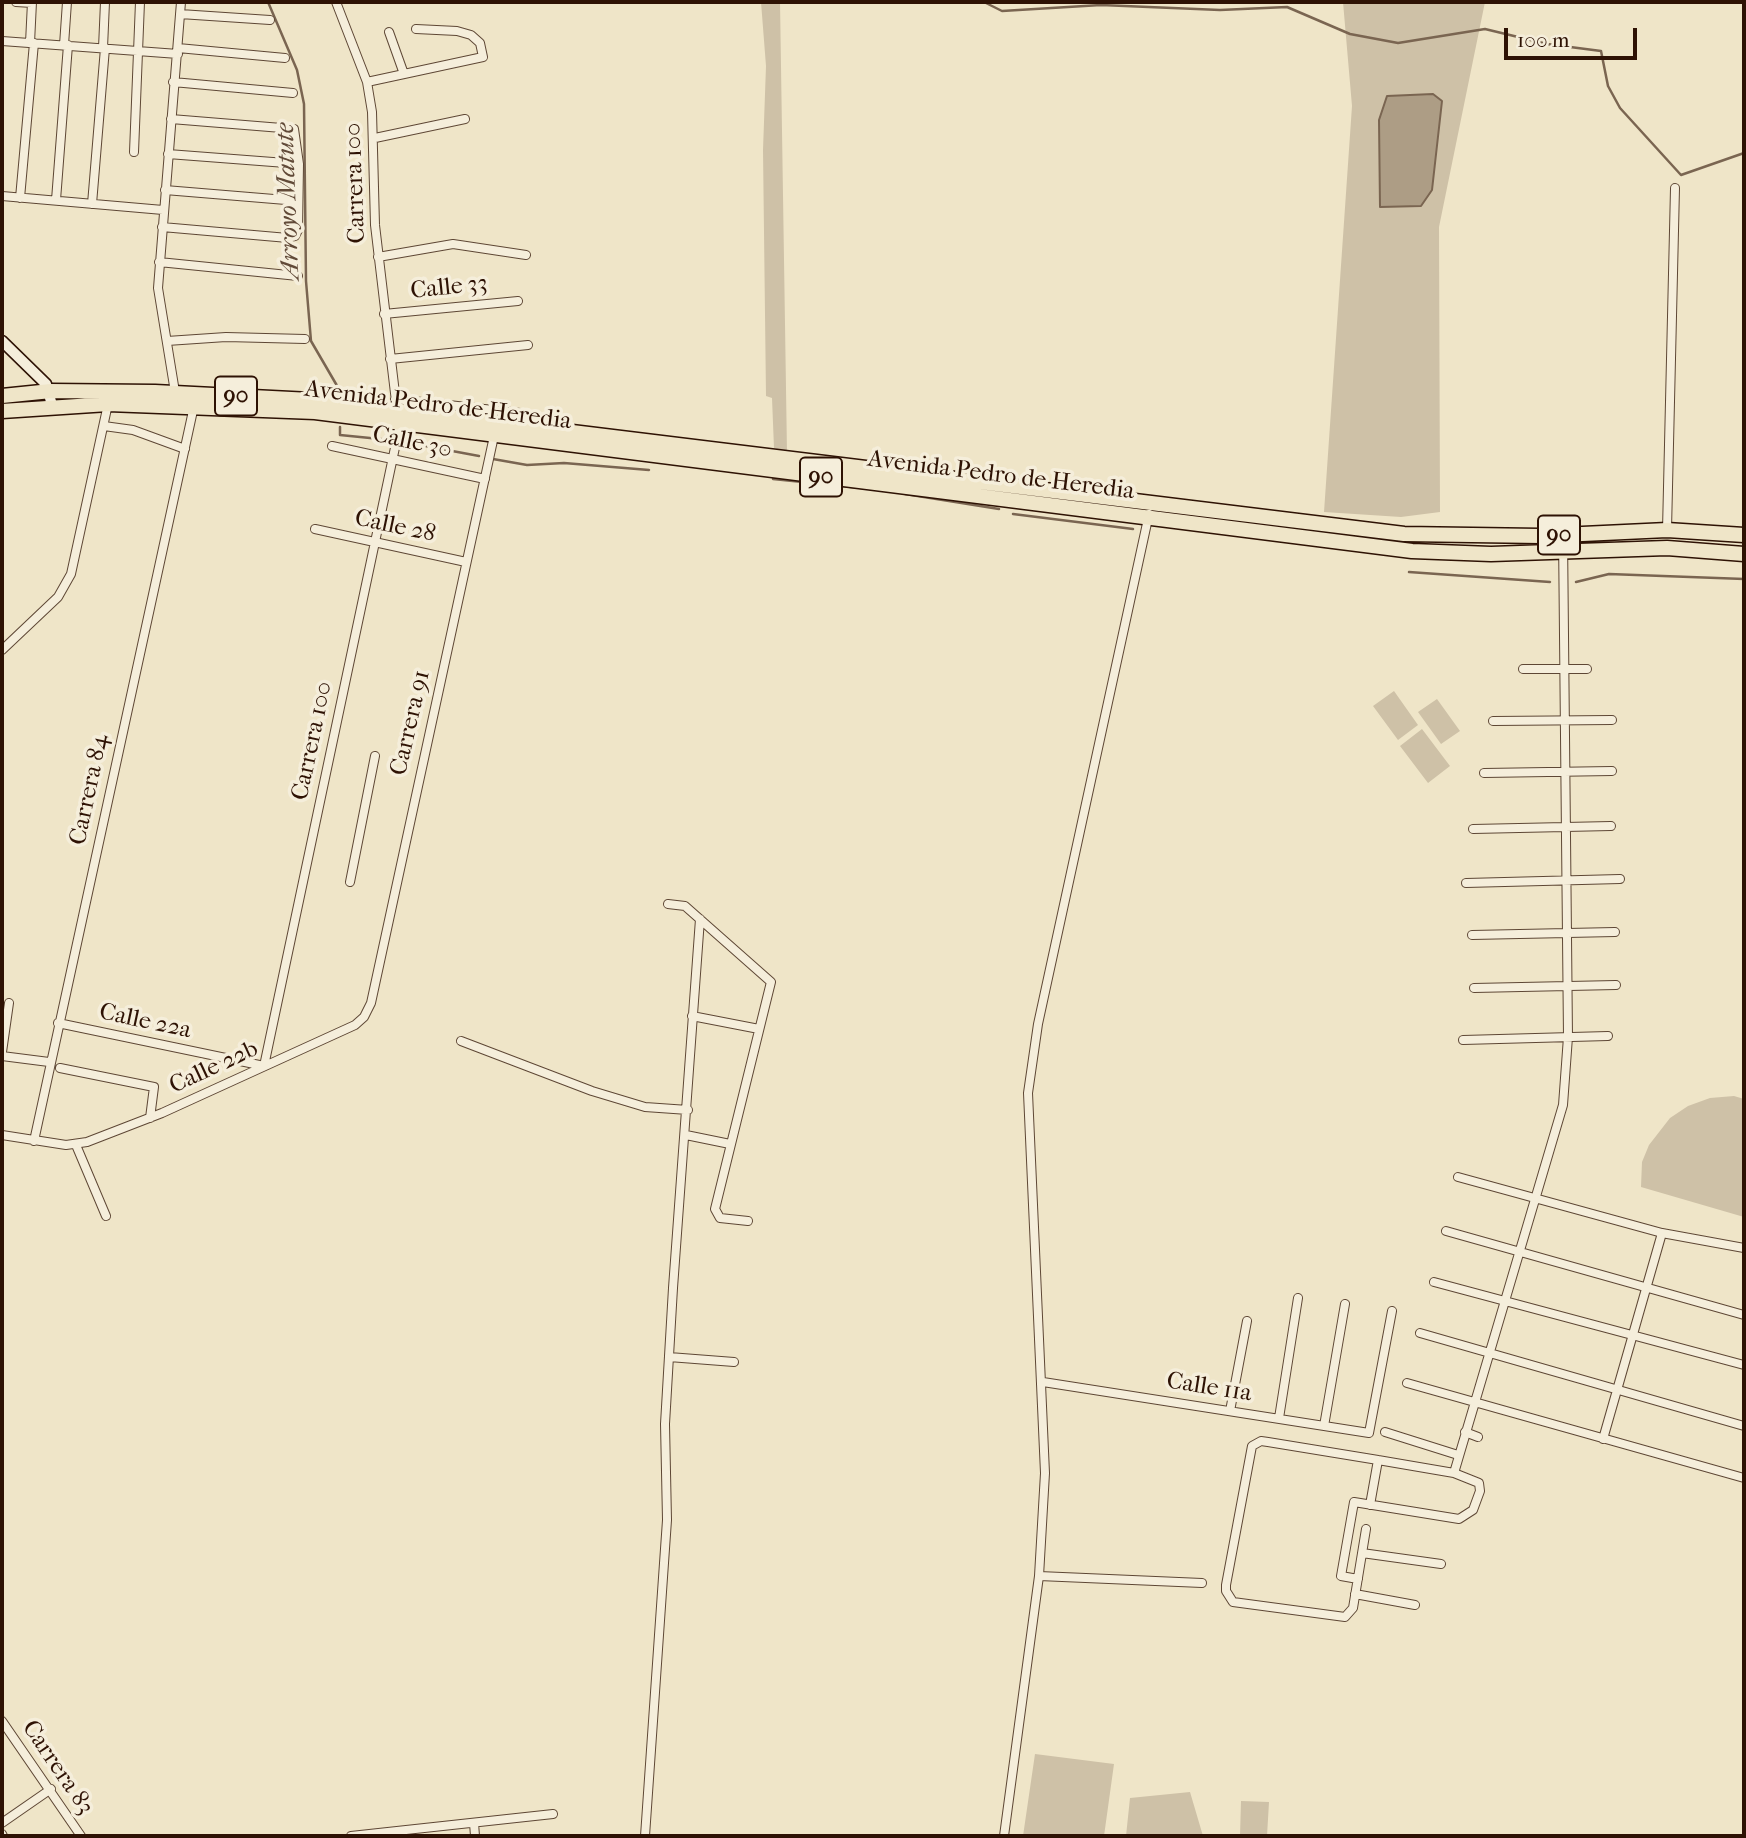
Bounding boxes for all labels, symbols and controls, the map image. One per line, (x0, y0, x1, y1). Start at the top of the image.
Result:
scale bar (1508, 14, 1641, 58)
text: 100 m (1517, 28, 1570, 52)
water label: Arroyo Matute (271, 122, 307, 280)
street label: Carrera 100 (340, 122, 372, 244)
street label: Calle 33 (409, 270, 489, 306)
street label: Avenida Pedro de Heredia (303, 375, 573, 437)
road number: 90 (215, 376, 257, 416)
street label: Calle 30 (370, 421, 454, 465)
street label: Avenida Pedro de Heredia (866, 445, 1136, 507)
road number: 90 (800, 457, 842, 496)
street label: Calle 28 (352, 504, 438, 550)
road number: 90 (1538, 516, 1580, 554)
street label: Carrera 91 (385, 668, 437, 778)
street label: Carrera 100 (286, 679, 340, 803)
street label: Carrera 84 (64, 732, 116, 848)
street label: Calle 22a (96, 998, 194, 1046)
street label: Calle 22b (165, 1035, 263, 1101)
street label: Calle 11a (1164, 1367, 1254, 1409)
street label: Carrera 83 (15, 1715, 99, 1821)

